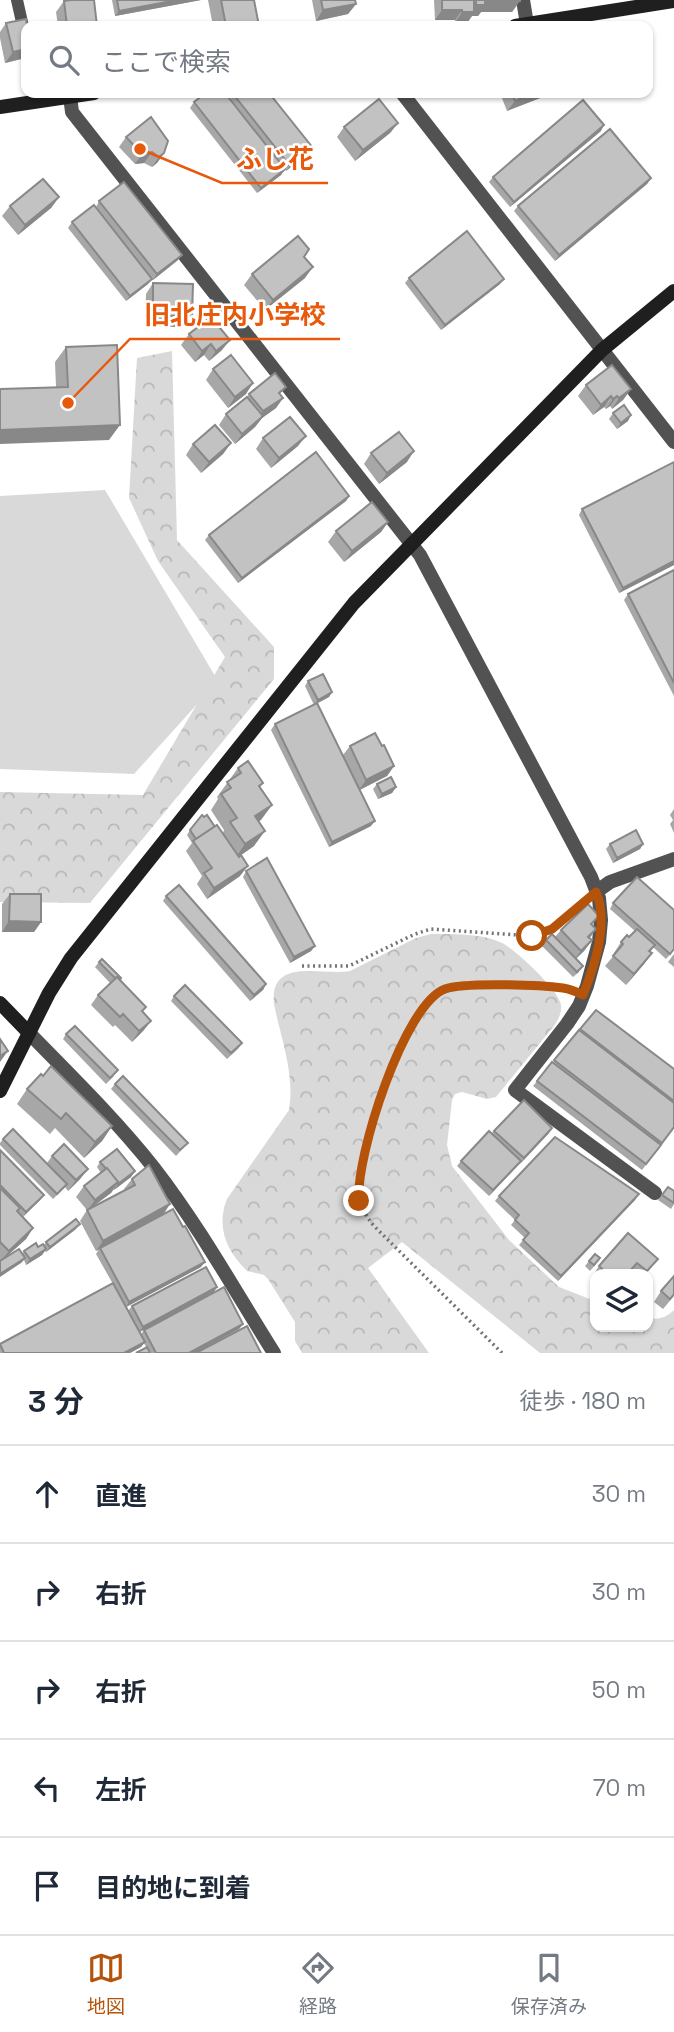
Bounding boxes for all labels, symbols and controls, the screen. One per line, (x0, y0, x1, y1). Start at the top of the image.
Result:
search box (21, 21, 653, 98)
icon: search (45, 41, 83, 79)
text: ここで検索 (101, 45, 231, 79)
callout: ふじ花 (222, 136, 328, 183)
text: ふじ花 (236, 142, 314, 176)
callout: 旧北庄内小学校 (130, 292, 340, 339)
text: 旧北庄内小学校 (144, 298, 326, 332)
route start (516, 920, 547, 951)
route end (343, 1185, 374, 1216)
map controls (590, 1269, 653, 1332)
button: layers (590, 1269, 653, 1332)
text: 3 分 (28, 1382, 84, 1421)
text: 徒歩 · 180 m (520, 1386, 646, 1416)
icon: ahead (28, 1475, 66, 1513)
text: 直進 (95, 1479, 147, 1513)
text: 30 m (592, 1479, 646, 1509)
icon: right (28, 1573, 66, 1611)
text: 右折 (95, 1577, 147, 1611)
text: 30 m (592, 1577, 646, 1607)
icon: right (28, 1671, 66, 1709)
text: 右折 (95, 1675, 147, 1709)
text: 50 m (592, 1675, 646, 1705)
icon: left (28, 1769, 66, 1807)
text: 左折 (95, 1773, 147, 1807)
text: 70 m (593, 1773, 646, 1803)
icon: arrive (28, 1867, 66, 1905)
text: 目的地に到着 (95, 1871, 251, 1905)
tab: 地図 (87, 1949, 125, 2019)
tab: 経路 (299, 1949, 337, 2019)
tab: 保存済み (511, 1949, 587, 2019)

